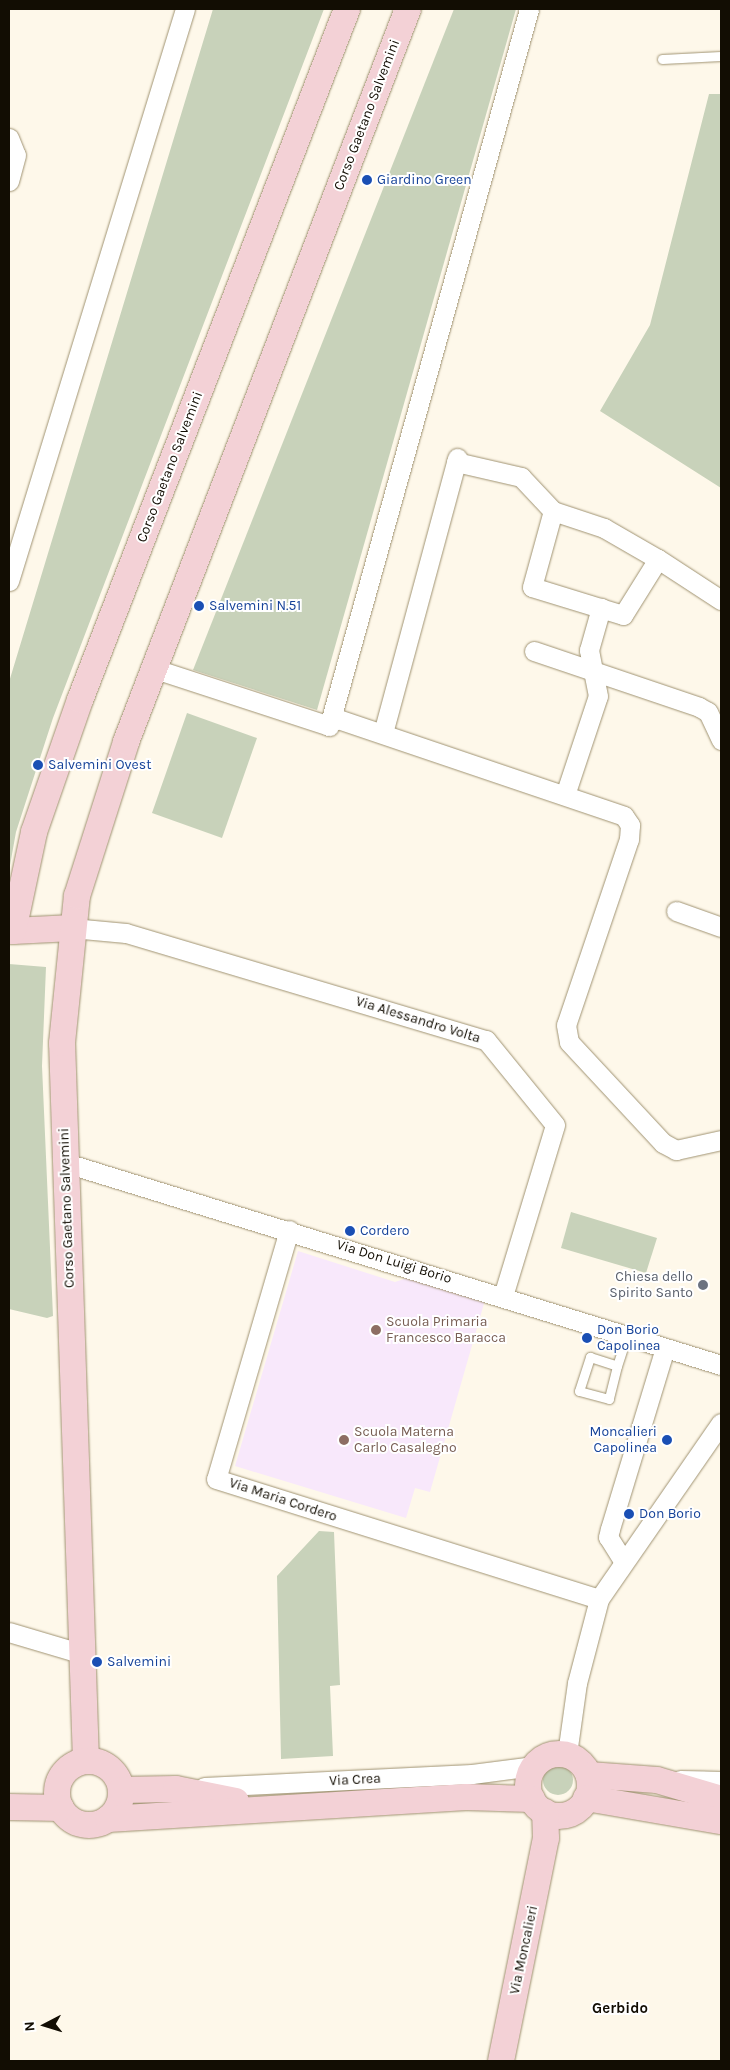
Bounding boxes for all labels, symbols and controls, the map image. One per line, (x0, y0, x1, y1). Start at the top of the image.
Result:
street label: Corso Gaetano Salvemini (330, 37, 404, 193)
place label: Giardino Green (377, 172, 472, 188)
marker: Giardino Green (361, 174, 373, 186)
street label: Corso Gaetano Salvemini (133, 389, 207, 545)
place label: Salvemini N.51 (209, 598, 301, 614)
marker: Salvemini N.51 (193, 600, 205, 612)
place label: Salvemini Ovest (48, 757, 151, 773)
marker: Salvemini Ovest (32, 759, 44, 771)
street label: Via Alessandro Volta (354, 993, 482, 1047)
street label: Corso Gaetano Salvemini (56, 1128, 78, 1288)
place label: Cordero (360, 1223, 409, 1239)
marker: Cordero (344, 1225, 356, 1237)
street label: Via Don Luigi Borio (334, 1236, 454, 1288)
place label: Chiesa dello Spirito Santo (609, 1269, 693, 1302)
marker: Chiesa dello Spirito Santo (697, 1279, 709, 1291)
place label: Scuola Primaria Francesco Baracca (386, 1314, 506, 1346)
place label: Don Borio Capolinea (597, 1322, 661, 1354)
marker: Scuola Primaria Francesco Baracca (370, 1324, 382, 1336)
marker: Don Borio Capolinea (581, 1332, 593, 1344)
place label: Scuola Materna Carlo Casalegno (354, 1424, 457, 1456)
place label: Moncalieri Capolinea (590, 1424, 657, 1456)
marker: Scuola Materna Carlo Casalegno (338, 1434, 350, 1446)
marker: Moncalieri Capolinea (661, 1434, 673, 1446)
street label: Via Maria Cordero (227, 1475, 339, 1525)
place label: Don Borio (639, 1506, 701, 1522)
marker: Don Borio (623, 1508, 635, 1520)
place label: Salvemini (107, 1654, 171, 1670)
marker: Salvemini (91, 1656, 103, 1668)
street label: Via Crea (329, 1770, 381, 1790)
street label: Via Moncalieri (506, 1904, 542, 1996)
north arrow (20, 2000, 70, 2050)
district label: Gerbido (592, 2000, 648, 2018)
text: N (21, 2021, 38, 2032)

